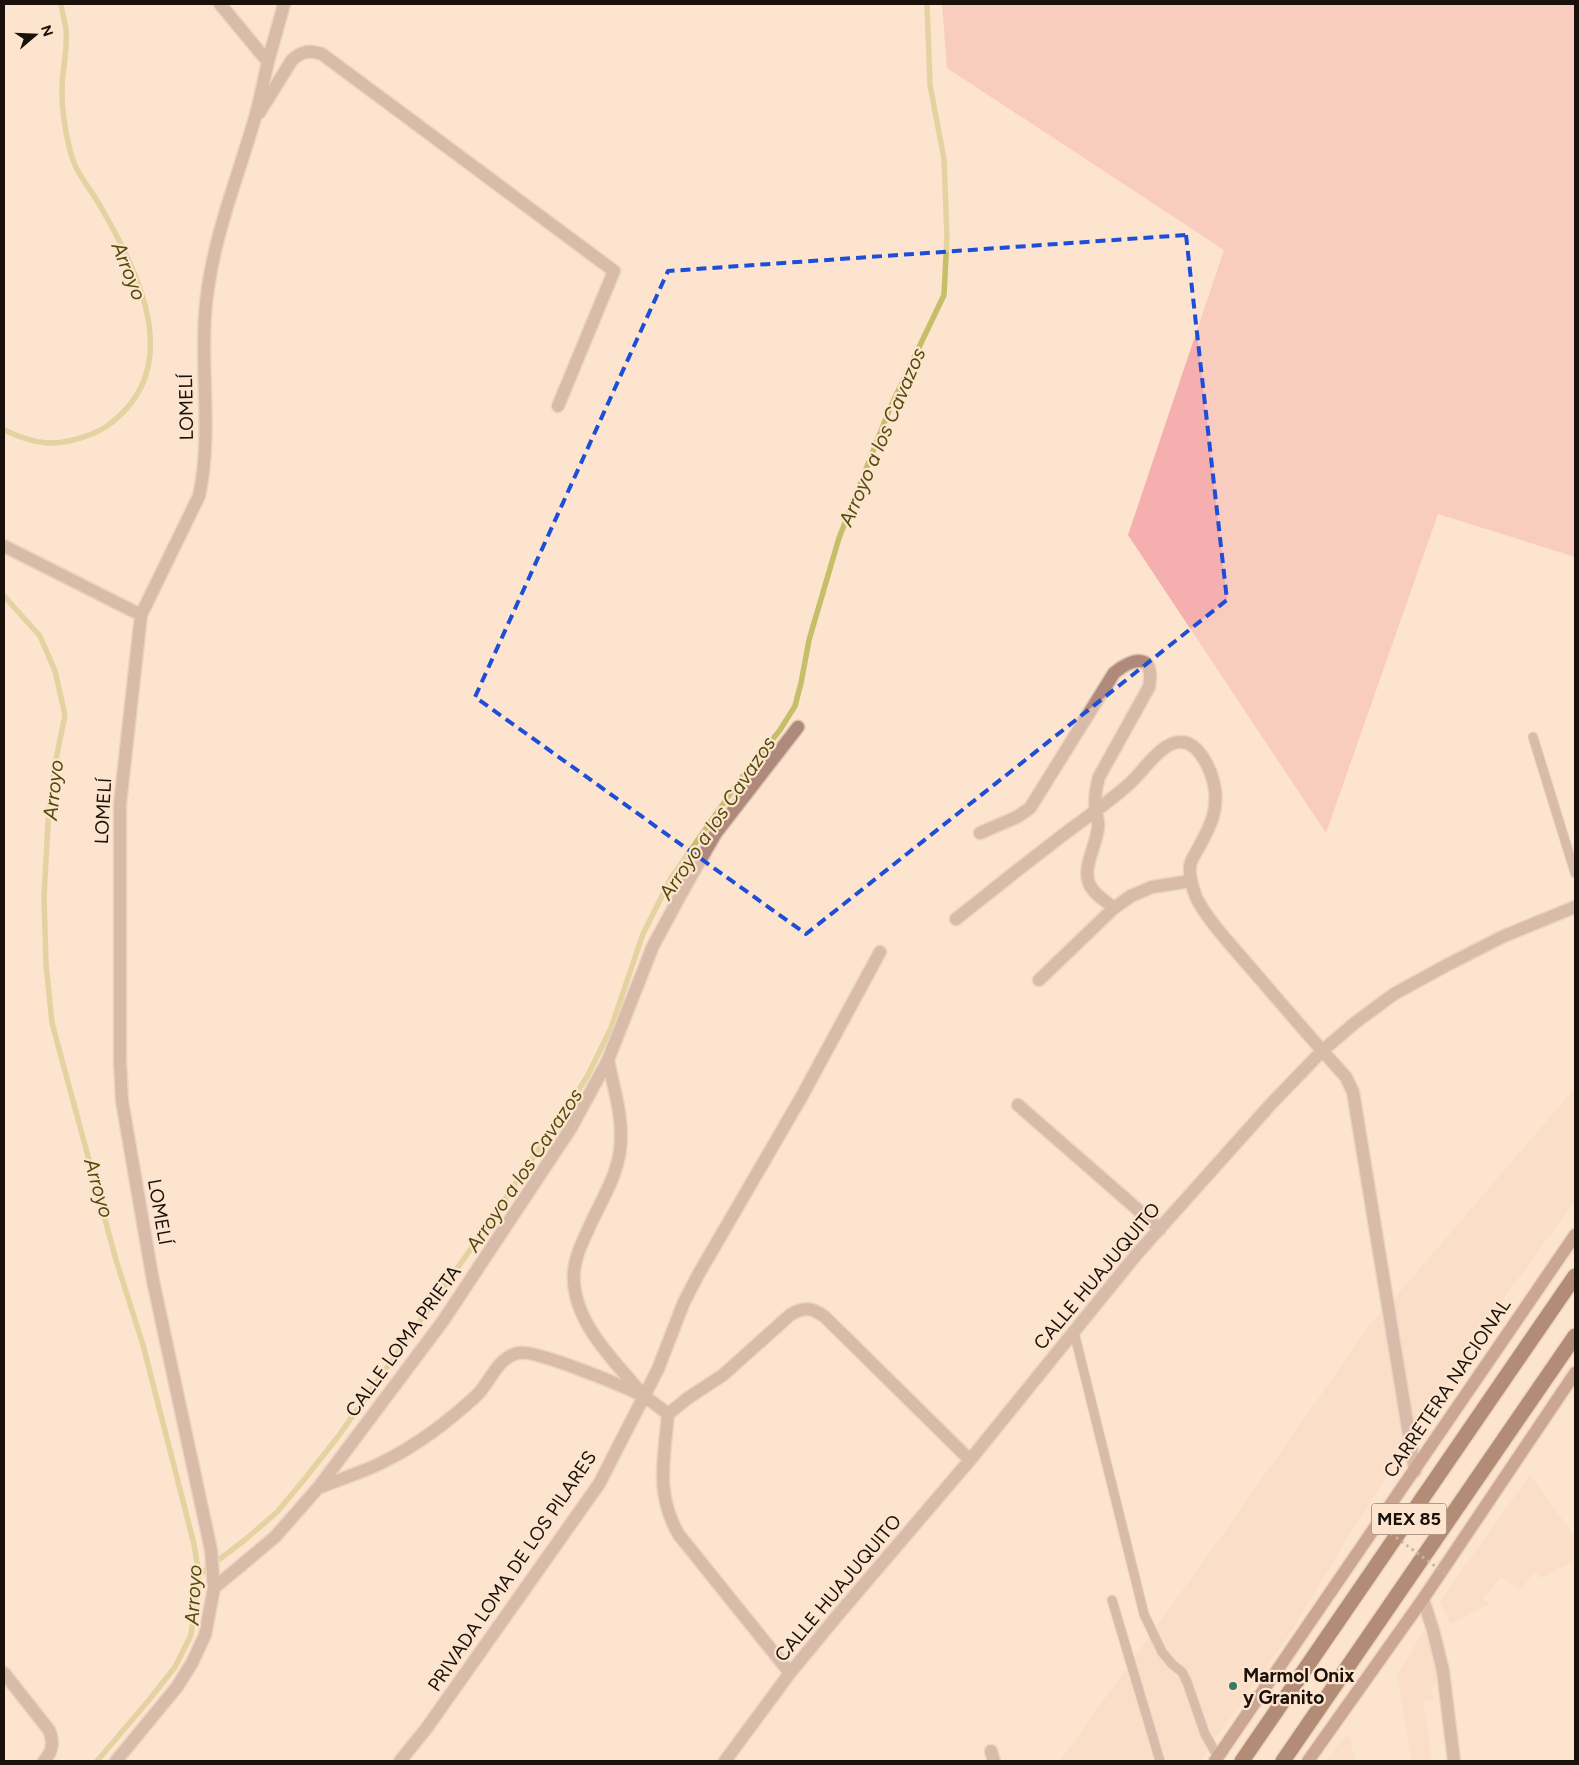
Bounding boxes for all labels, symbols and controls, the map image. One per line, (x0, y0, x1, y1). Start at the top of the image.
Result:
north arrow (10, 10, 60, 60)
text: N (37, 23, 57, 39)
water label: Arroyo (106, 238, 152, 304)
water label: Arroyo a los Cavazos (833, 344, 931, 531)
street label: LOMELÍ (174, 373, 198, 441)
water label: Arroyo a los Cavazos (653, 731, 781, 905)
water label: Arroyo (38, 758, 68, 822)
street label: LOMELÍ (90, 776, 116, 845)
water label: Arroyo a los Cavazos (460, 1083, 588, 1257)
water label: Arroyo (79, 1155, 119, 1221)
street label: LOMELÍ (143, 1177, 177, 1248)
street label: CALLE HUAJUQUITO (1029, 1198, 1165, 1354)
street label: CALLE LOMA PRIETA (340, 1261, 466, 1421)
street label: CARRETERA NACIONAL (1378, 1294, 1516, 1482)
street label: PRIVADA LOMA DE LOS PILARES (423, 1446, 601, 1696)
road number: MEX 85 (1372, 1504, 1446, 1535)
street label: CALLE HUAJUQUITO (770, 1510, 906, 1666)
water label: Arroyo (179, 1564, 207, 1627)
place label: Marmol Onix y Granito (1243, 1664, 1354, 1709)
marker: Marmol Onix y Granito (1227, 1680, 1239, 1692)

